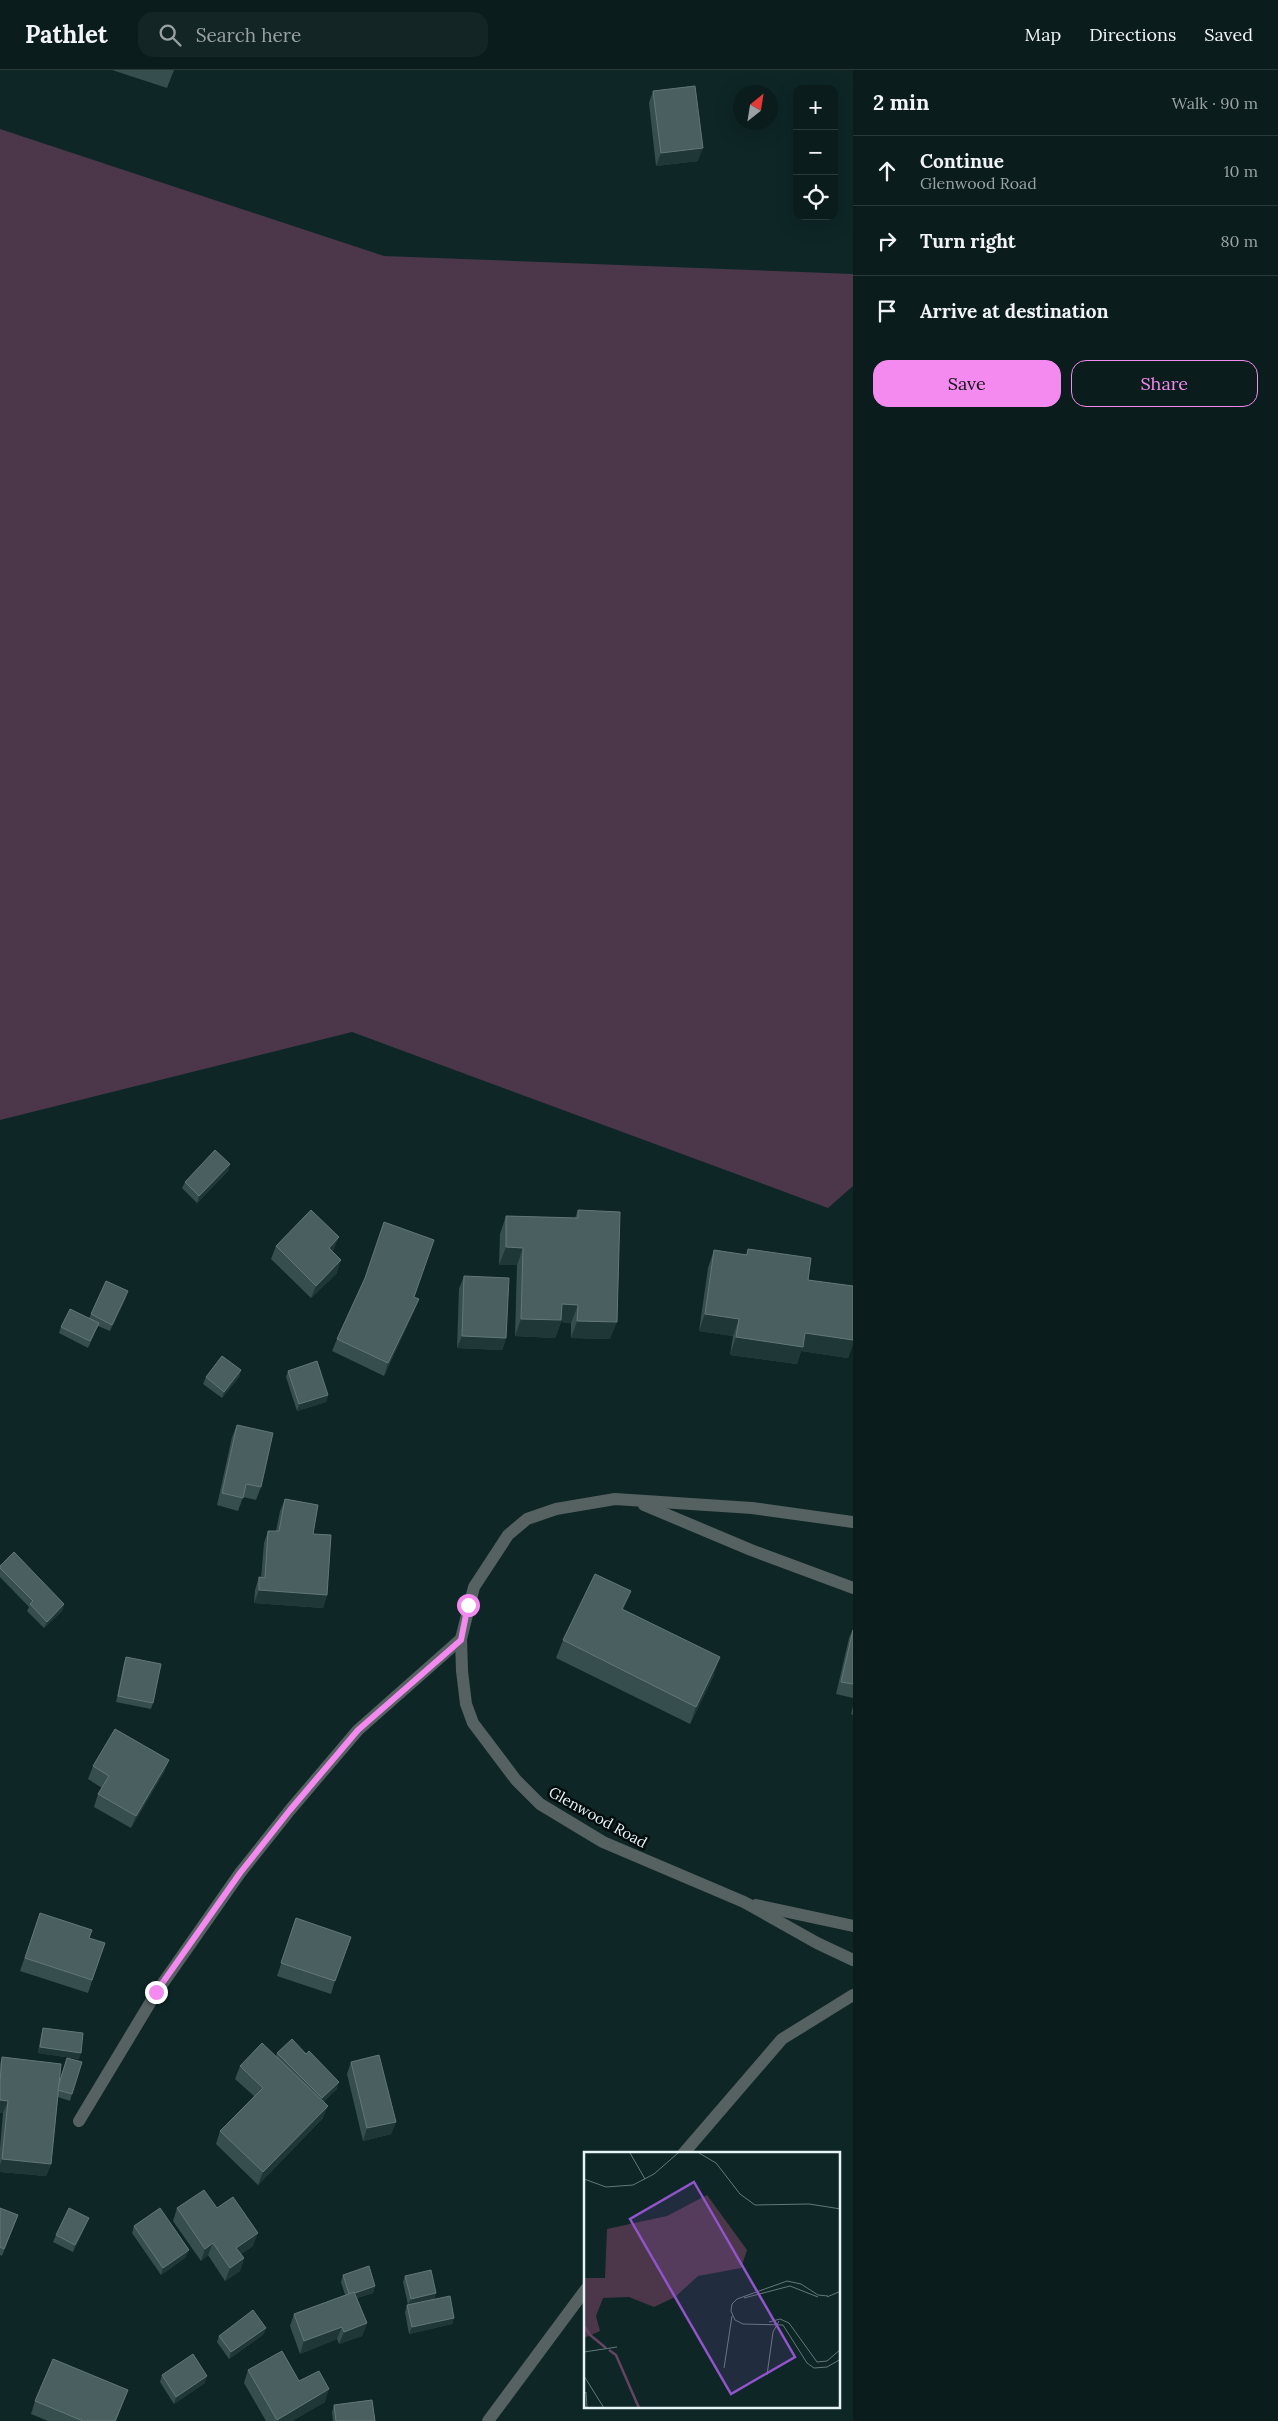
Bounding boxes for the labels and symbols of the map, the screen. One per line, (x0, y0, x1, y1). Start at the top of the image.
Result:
north arrow (733, 85, 778, 130)
route start (457, 1594, 480, 1617)
street label: Glenwood Road (545, 1782, 651, 1852)
route end (145, 1981, 168, 2004)
inset map (584, 2152, 840, 2408)

